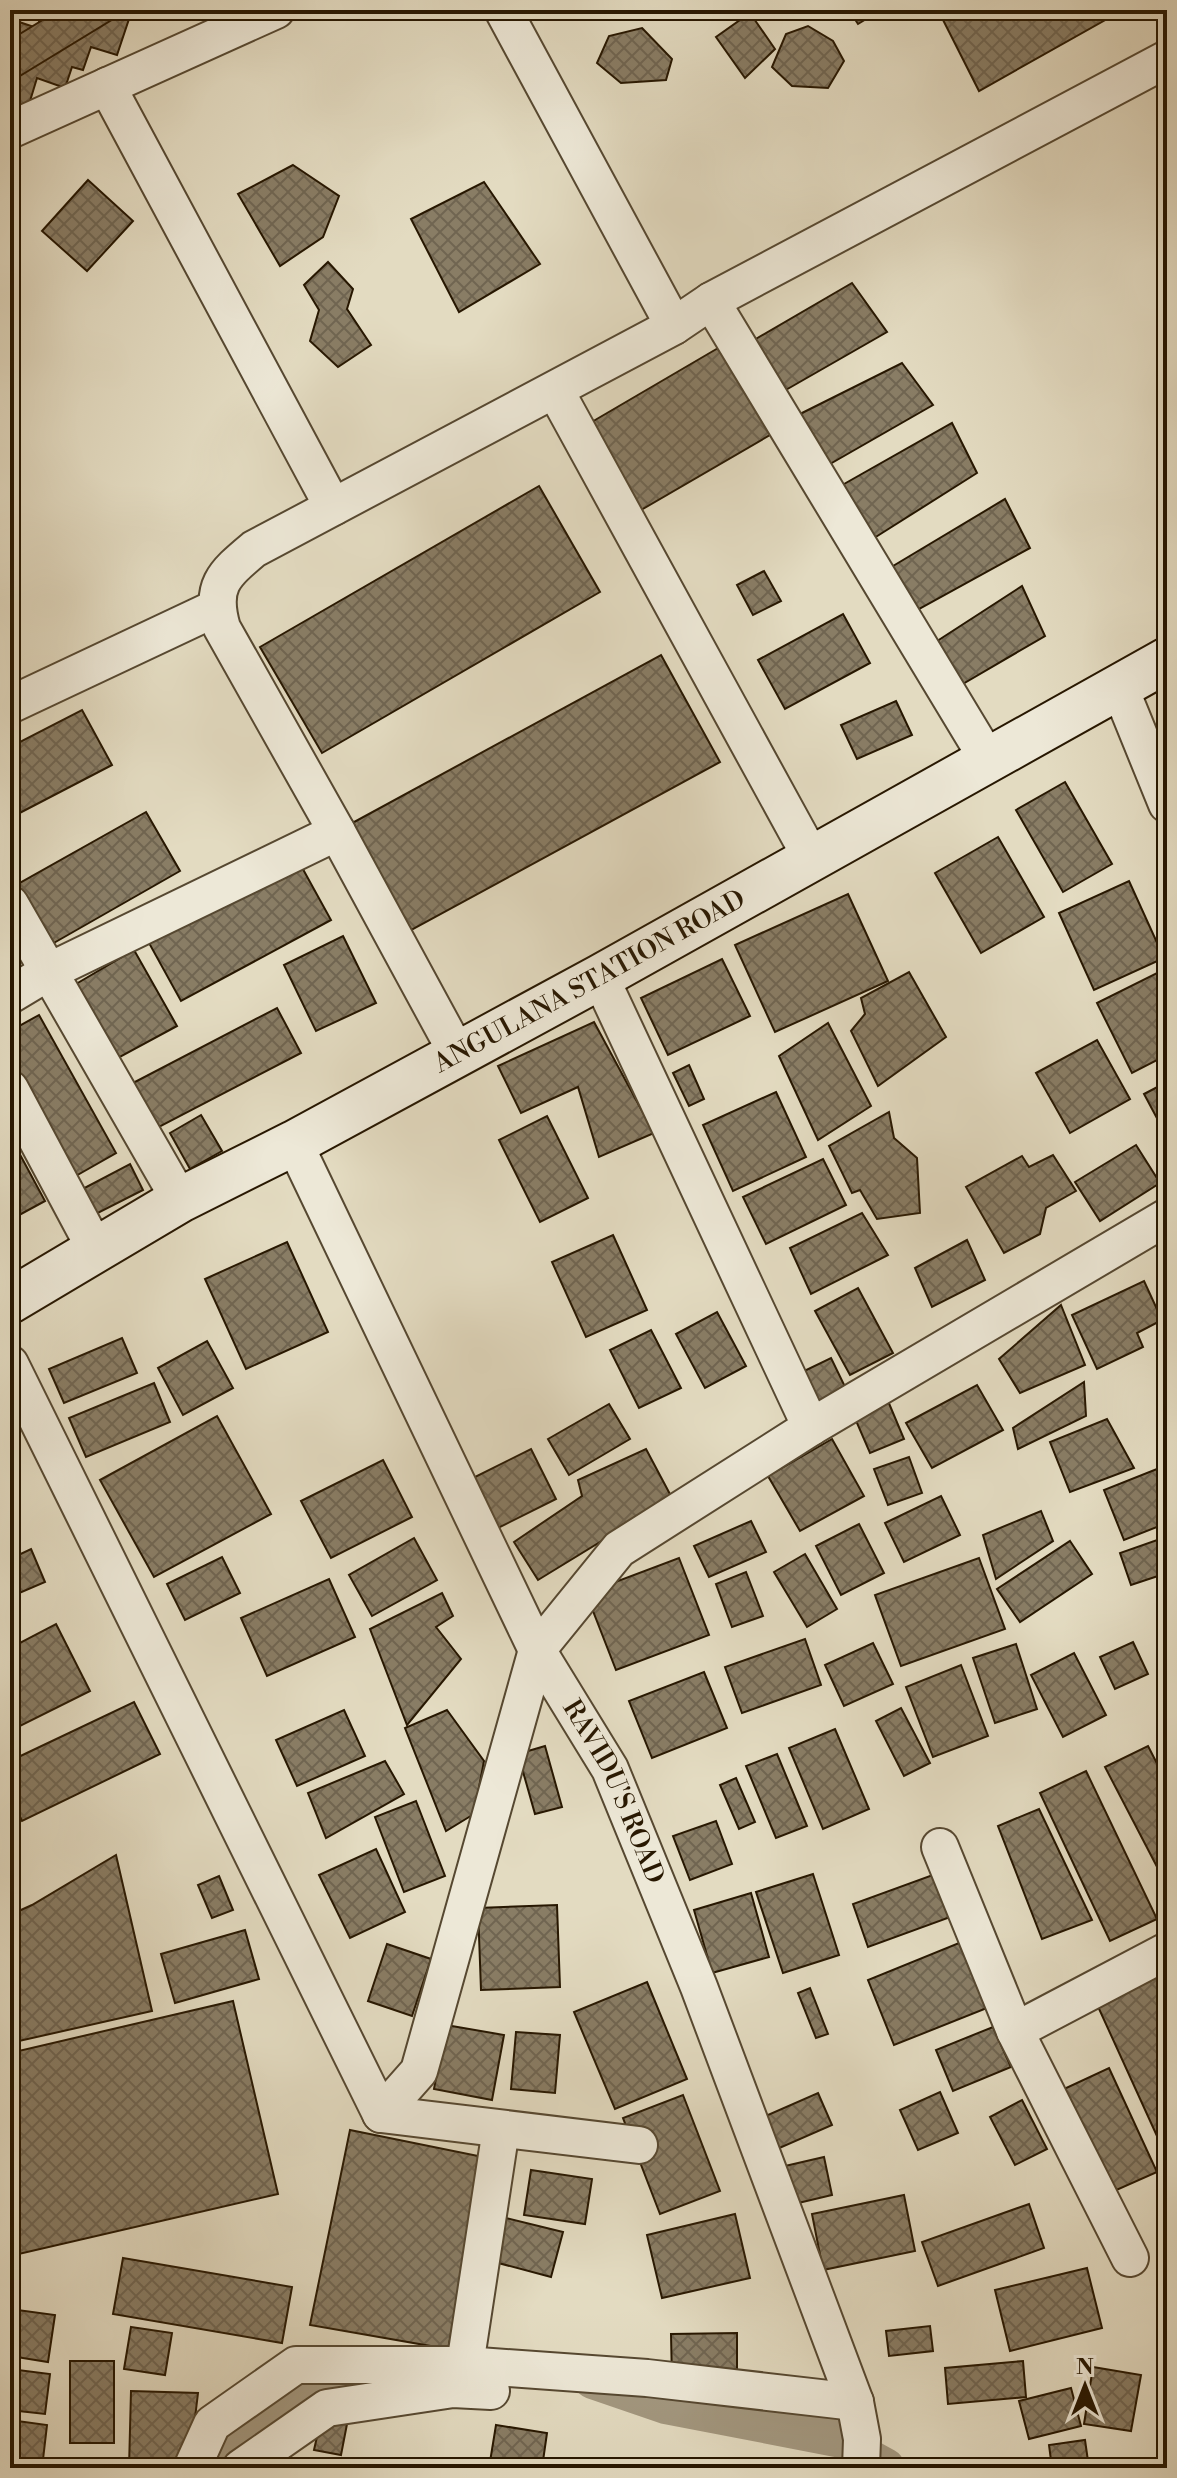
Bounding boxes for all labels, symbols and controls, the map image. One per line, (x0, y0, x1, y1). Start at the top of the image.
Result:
street label: ANGULANA STATION ROAD (427, 883, 751, 1081)
street label: RAVIDU'S ROAD (556, 1694, 671, 1888)
north arrow (1045, 2346, 1125, 2426)
text: N (1076, 2354, 1094, 2381)

